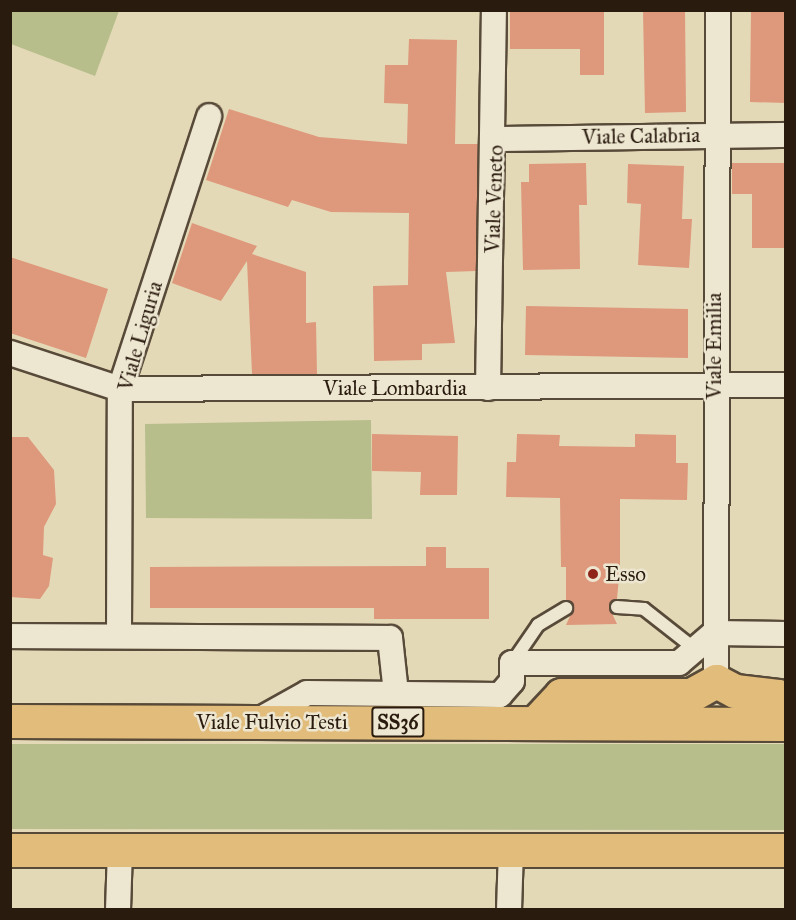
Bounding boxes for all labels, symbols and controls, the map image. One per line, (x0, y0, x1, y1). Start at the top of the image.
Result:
street label: Viale Calabria (582, 122, 700, 150)
street label: Viale Veneto (480, 144, 508, 254)
street label: Viale Liguria (112, 278, 168, 394)
street label: Viale Emilia (701, 293, 727, 399)
street label: Viale Lombardia (323, 375, 467, 401)
place label: Esso (605, 561, 646, 587)
marker: Esso (586, 567, 600, 581)
road number: SS36 (371, 705, 425, 739)
street label: Viale Fulvio Testi (196, 709, 348, 735)

